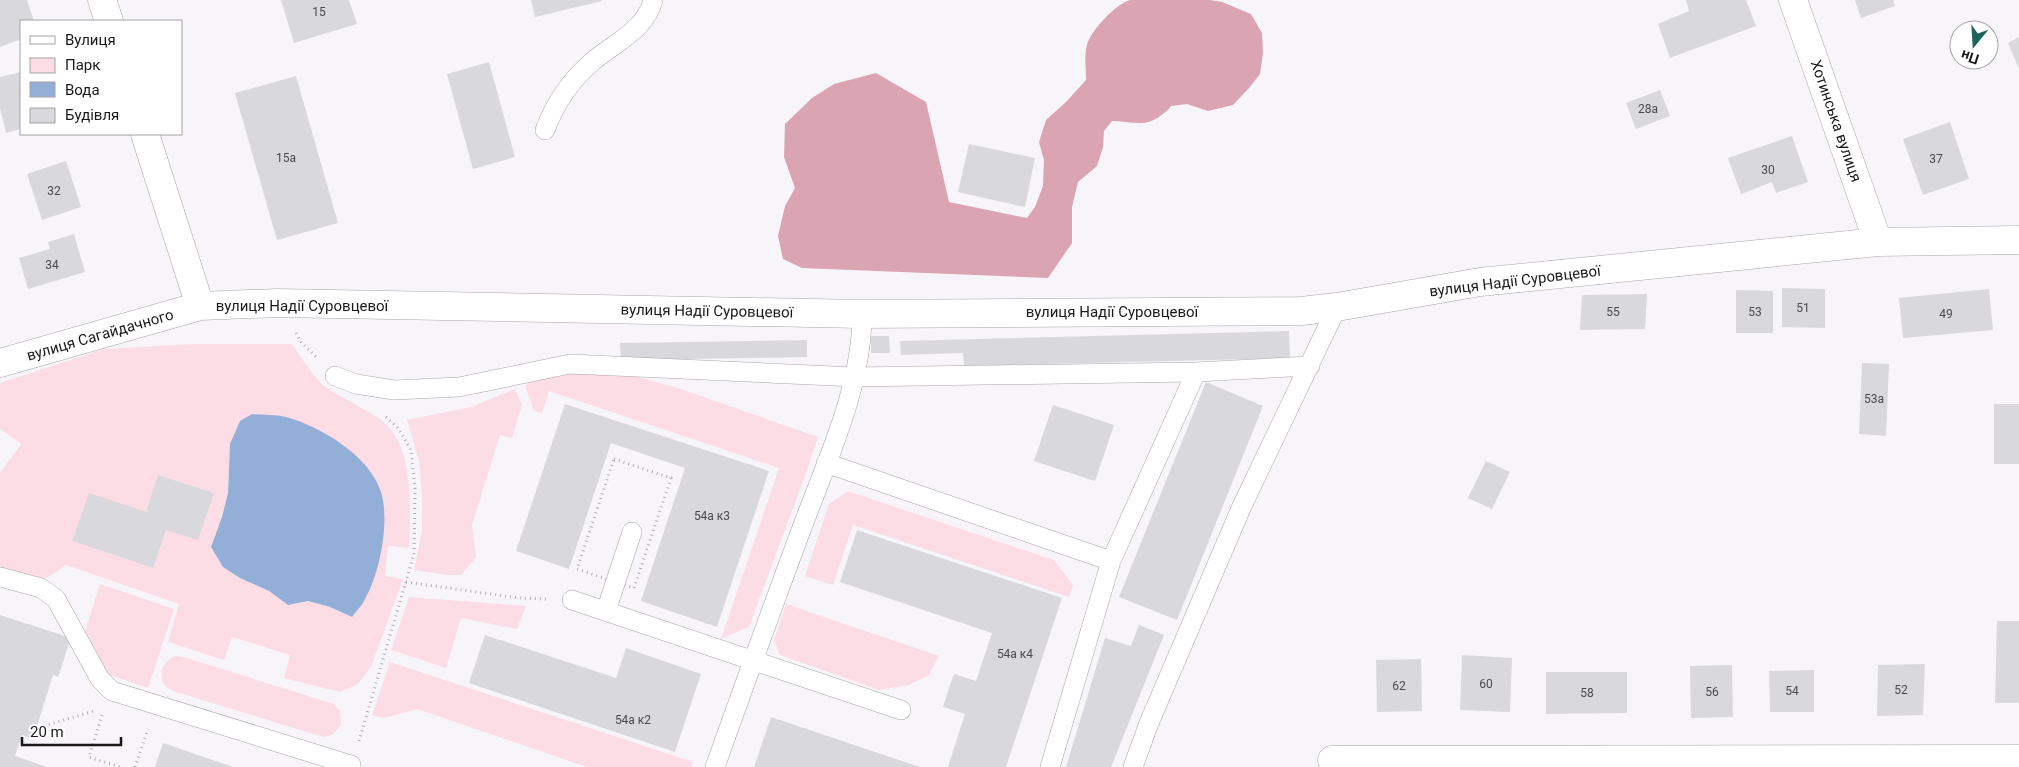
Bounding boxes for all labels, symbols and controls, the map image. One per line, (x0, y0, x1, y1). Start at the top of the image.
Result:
house number: 15 (312, 5, 326, 19)
legend (20, 20, 182, 135)
north arrow (1949, 20, 1999, 70)
text: Вулиця (65, 31, 116, 49)
text: Пн (1959, 47, 1981, 68)
text: Парк (65, 56, 100, 74)
street label: Хотинська вулиця (1807, 58, 1865, 184)
text: Вода (65, 81, 100, 99)
house number: 28а (1638, 102, 1658, 116)
text: Будівля (65, 106, 119, 124)
house number: 15а (276, 151, 296, 165)
house number: 37 (1929, 152, 1943, 166)
house number: 30 (1761, 163, 1775, 177)
house number: 32 (47, 184, 61, 198)
house number: 34 (45, 258, 59, 272)
street label: вулиця Надії Суровцевої (1428, 261, 1603, 300)
street label: вулиця Надії Суровцевої (216, 297, 390, 315)
street label: вулиця Надії Суровцевої (621, 300, 795, 322)
house number: 51 (1796, 301, 1810, 315)
street label: вулиця Надії Суровцевої (1026, 303, 1200, 321)
street label: вулиця Сагайдачного (25, 305, 175, 365)
house number: 55 (1606, 305, 1620, 319)
house number: 53 (1748, 305, 1762, 319)
house number: 49 (1939, 307, 1953, 321)
house number: 53а (1864, 392, 1884, 406)
house number: 54а к3 (694, 509, 730, 523)
house number: 54а к4 (997, 647, 1033, 661)
house number: 60 (1479, 677, 1493, 691)
house number: 62 (1392, 679, 1406, 693)
house number: 52 (1894, 683, 1908, 697)
house number: 54 (1785, 684, 1799, 698)
house number: 56 (1705, 685, 1719, 699)
house number: 58 (1580, 686, 1594, 700)
house number: 54а к2 (615, 713, 651, 727)
scale bar (22, 714, 121, 746)
text: 20 m (30, 723, 64, 741)

